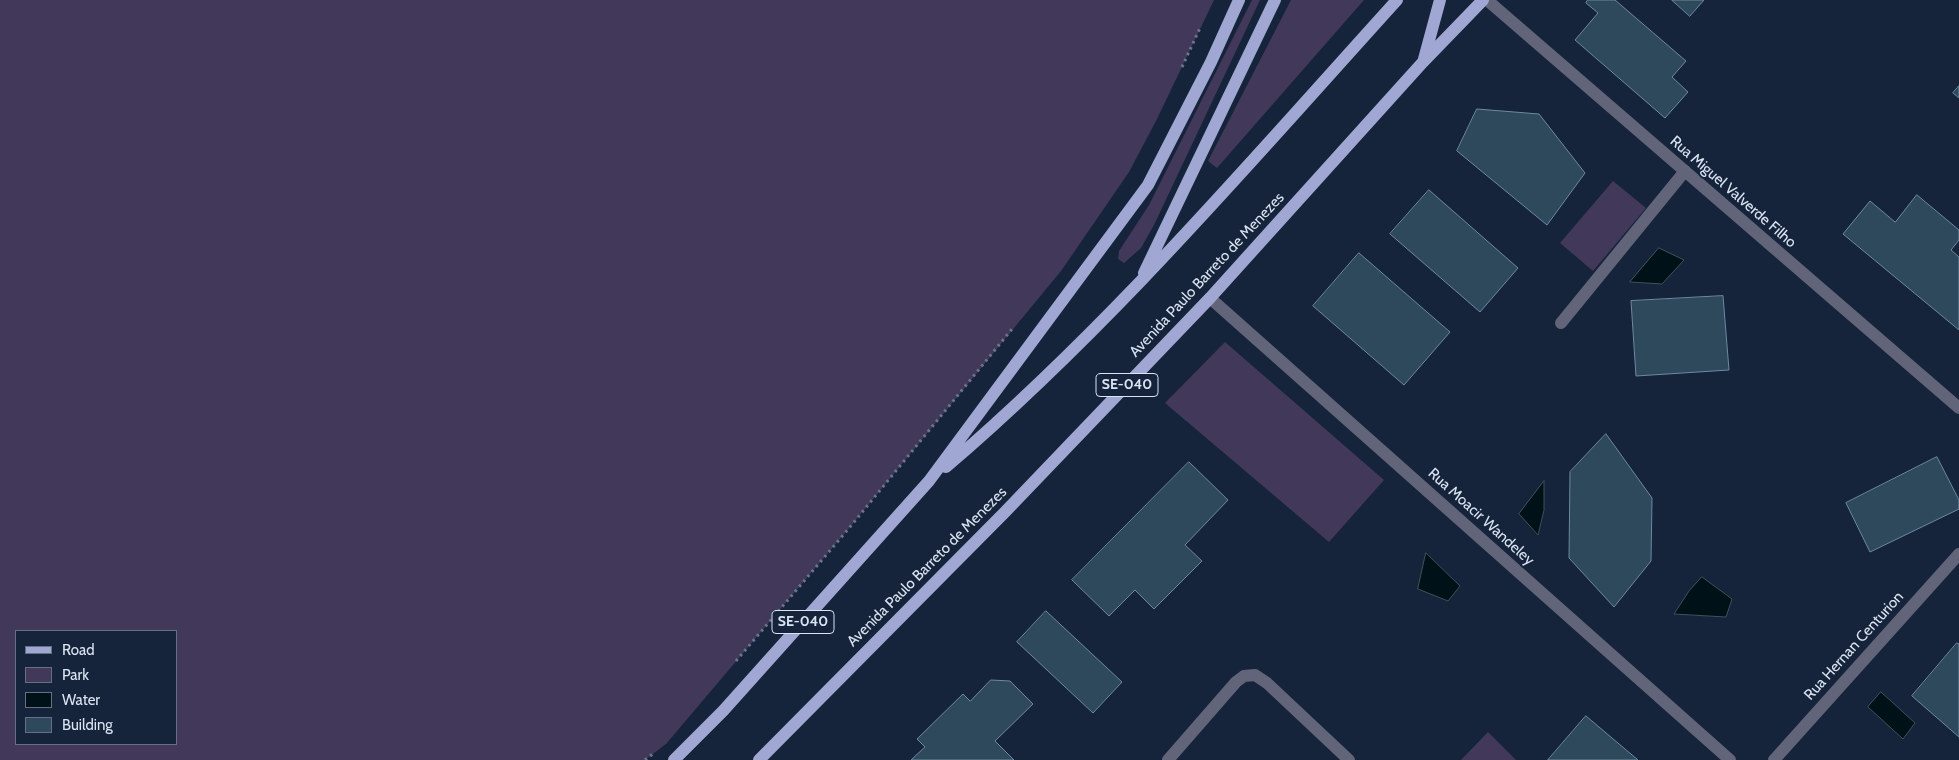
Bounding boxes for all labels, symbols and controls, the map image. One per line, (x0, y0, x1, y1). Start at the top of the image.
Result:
street label: Rua Miguel Valverde Filho (1666, 132, 1800, 252)
street label: Avenida Paulo Barreto de Menezes (1126, 189, 1288, 361)
road number: SE-040 (1096, 374, 1158, 396)
street label: Rua Moacir Wandeley (1424, 465, 1538, 569)
street label: Avenida Paulo Barreto de Menezes (843, 483, 1011, 651)
street label: Rua Hernan Centurion (1801, 588, 1907, 704)
road number: SE-040 (772, 610, 834, 634)
legend (15, 630, 178, 745)
text: Road (62, 641, 95, 659)
text: Park (62, 666, 89, 684)
text: Water (62, 691, 100, 709)
text: Building (62, 716, 113, 734)

